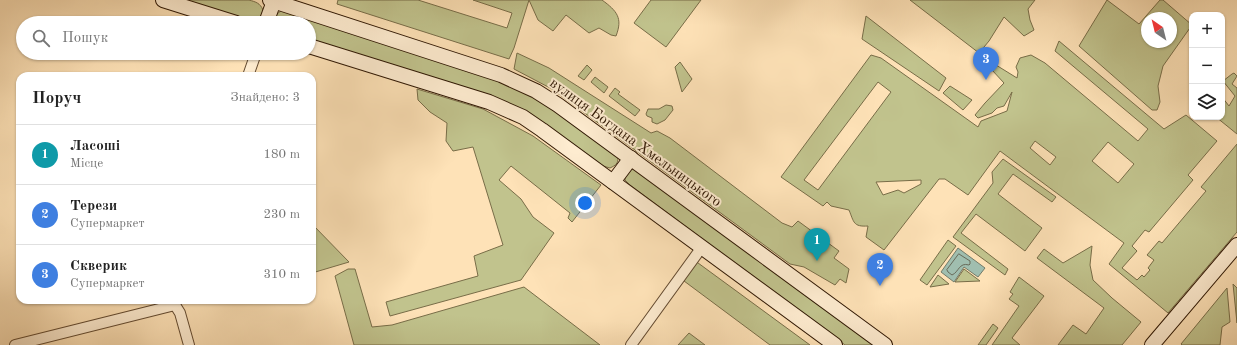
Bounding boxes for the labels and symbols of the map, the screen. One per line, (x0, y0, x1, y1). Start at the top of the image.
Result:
north arrow (1141, 12, 1177, 48)
pin: 3 (973, 47, 999, 80)
street label: вулиця Богдана Хмельницького (546, 76, 724, 210)
your location (575, 193, 595, 213)
pin: 1 (804, 228, 830, 261)
pin: 2 (867, 253, 893, 286)

